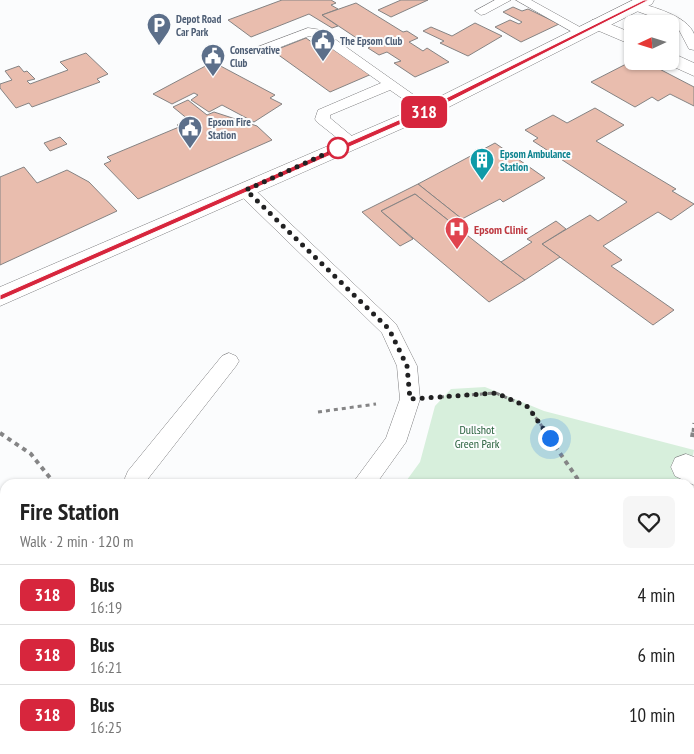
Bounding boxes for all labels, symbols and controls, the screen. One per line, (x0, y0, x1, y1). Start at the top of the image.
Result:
parking icon: Depot Road Car Park (146, 12, 172, 46)
place label: Depot Road Car Park (176, 12, 221, 39)
north arrow (624, 15, 679, 70)
map controls (624, 15, 679, 70)
public building icon: The Epsom Club (310, 28, 336, 62)
place label: The Epsom Club (340, 34, 403, 48)
public building icon: Conservative Club (200, 43, 226, 77)
place label: Conservative Club (230, 43, 280, 70)
line badge: 318 (395, 96, 453, 128)
text: 318 (411, 100, 437, 123)
public building icon: Epsom Fire Station (177, 115, 203, 149)
place label: Epsom Fire Station (208, 115, 251, 142)
unlabelled marker (327, 137, 349, 159)
building icon: Epsom Ambulance Station (469, 147, 495, 181)
place label: Epsom Ambulance Station (500, 147, 571, 174)
hospital icon: Epsom Clinic (444, 216, 470, 250)
place label: Epsom Clinic (474, 222, 529, 237)
park label: Dullshot Green Park (455, 422, 500, 451)
your location (538, 426, 563, 451)
text: Fire Station (20, 496, 119, 527)
button: heart (623, 496, 675, 548)
text: Walk · 2 min · 120 m (20, 531, 133, 551)
text: Bus (90, 573, 114, 597)
text: 318 (35, 583, 60, 606)
text: 4 min (638, 583, 675, 607)
text: 16:19 (90, 597, 122, 617)
text: Bus (90, 633, 114, 657)
text: 318 (35, 643, 60, 666)
text: 6 min (638, 643, 675, 667)
text: 16:21 (90, 657, 122, 677)
text: Bus (90, 693, 114, 717)
text: 318 (35, 703, 60, 726)
text: 10 min (629, 703, 675, 727)
text: 16:25 (90, 717, 122, 737)

